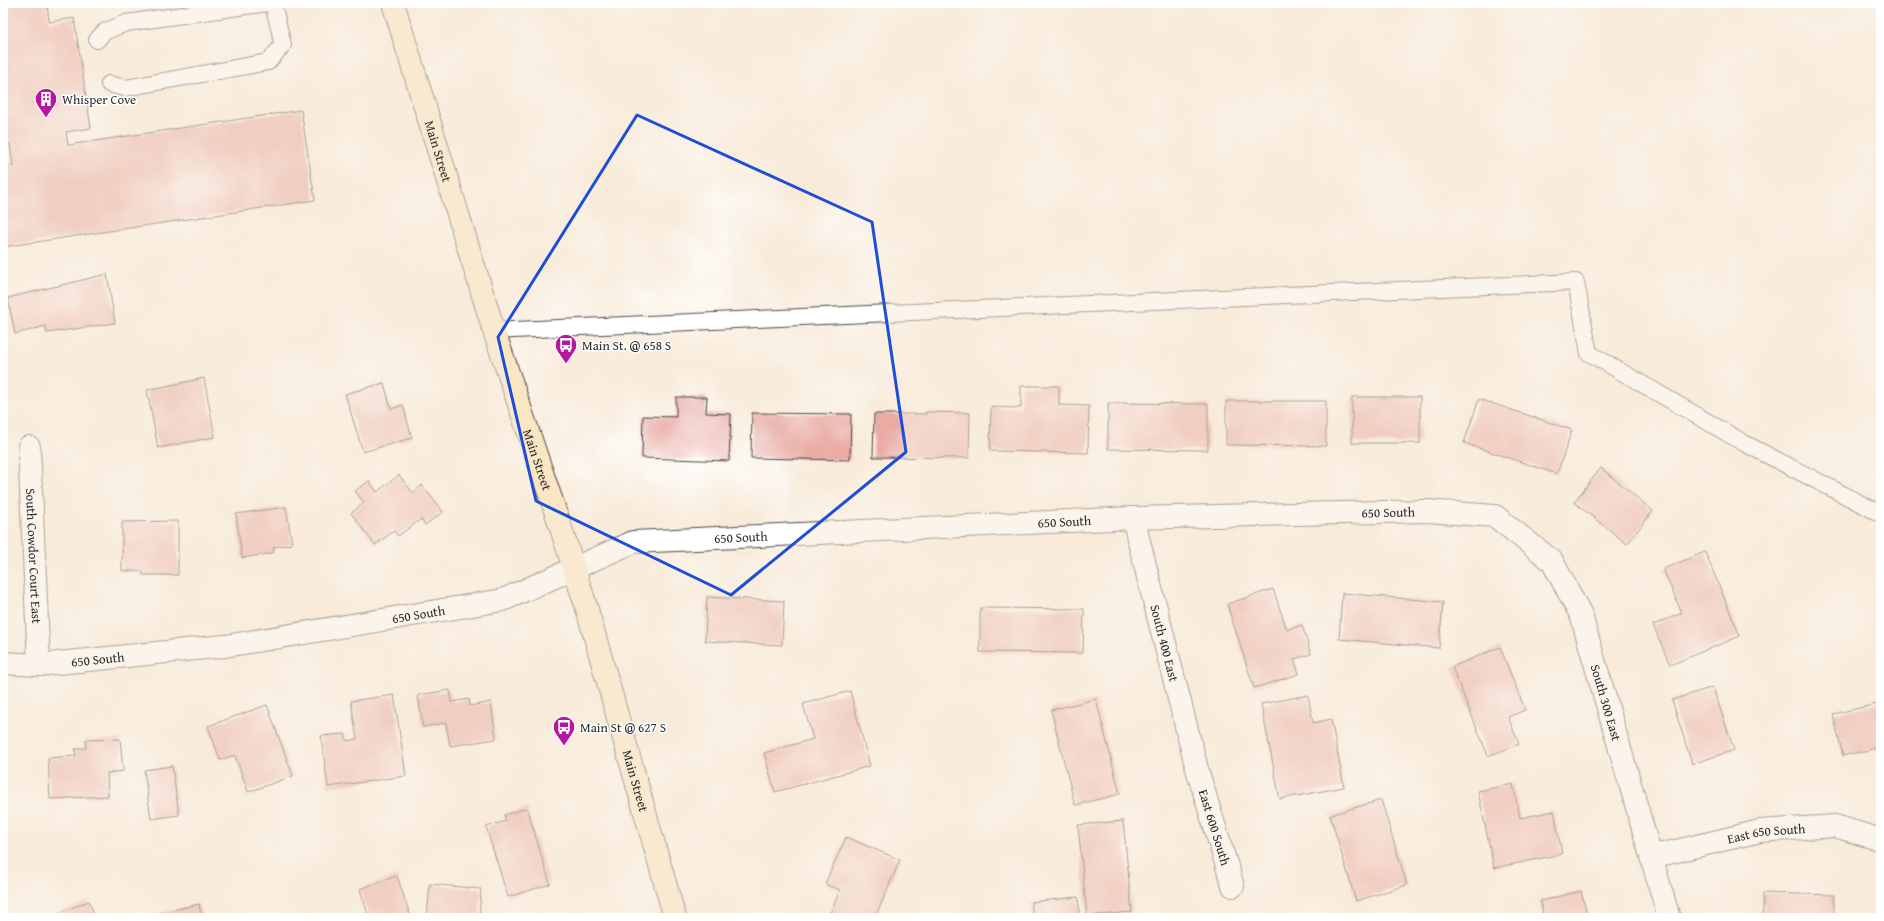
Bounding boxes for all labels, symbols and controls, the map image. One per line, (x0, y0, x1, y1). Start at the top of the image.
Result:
building icon: Whisper Cove (33, 86, 59, 119)
place label: Whisper Cove (62, 90, 136, 109)
street label: Main Street (420, 118, 457, 185)
bus stop icon: Main St. @ 658 S (553, 332, 579, 365)
place label: Main St. @ 658 S (582, 336, 671, 355)
street label: Main Street (518, 426, 557, 493)
street label: South Cowdor Court East (21, 488, 47, 624)
street label: 650 South (1361, 502, 1416, 522)
street label: 650 South (1037, 510, 1092, 532)
street label: 650 South (713, 526, 769, 548)
street label: 650 South (390, 600, 447, 628)
street label: South 400 East (1146, 602, 1184, 684)
street label: 650 South (70, 647, 126, 671)
street label: South 300 East (1586, 662, 1627, 743)
bus stop icon: Main St @ 627 S (551, 714, 577, 747)
place label: Main St @ 627 S (580, 718, 666, 737)
street label: Main Street (618, 748, 654, 814)
street label: East 600 South (1194, 787, 1236, 868)
street label: East 650 South (1725, 818, 1807, 848)

